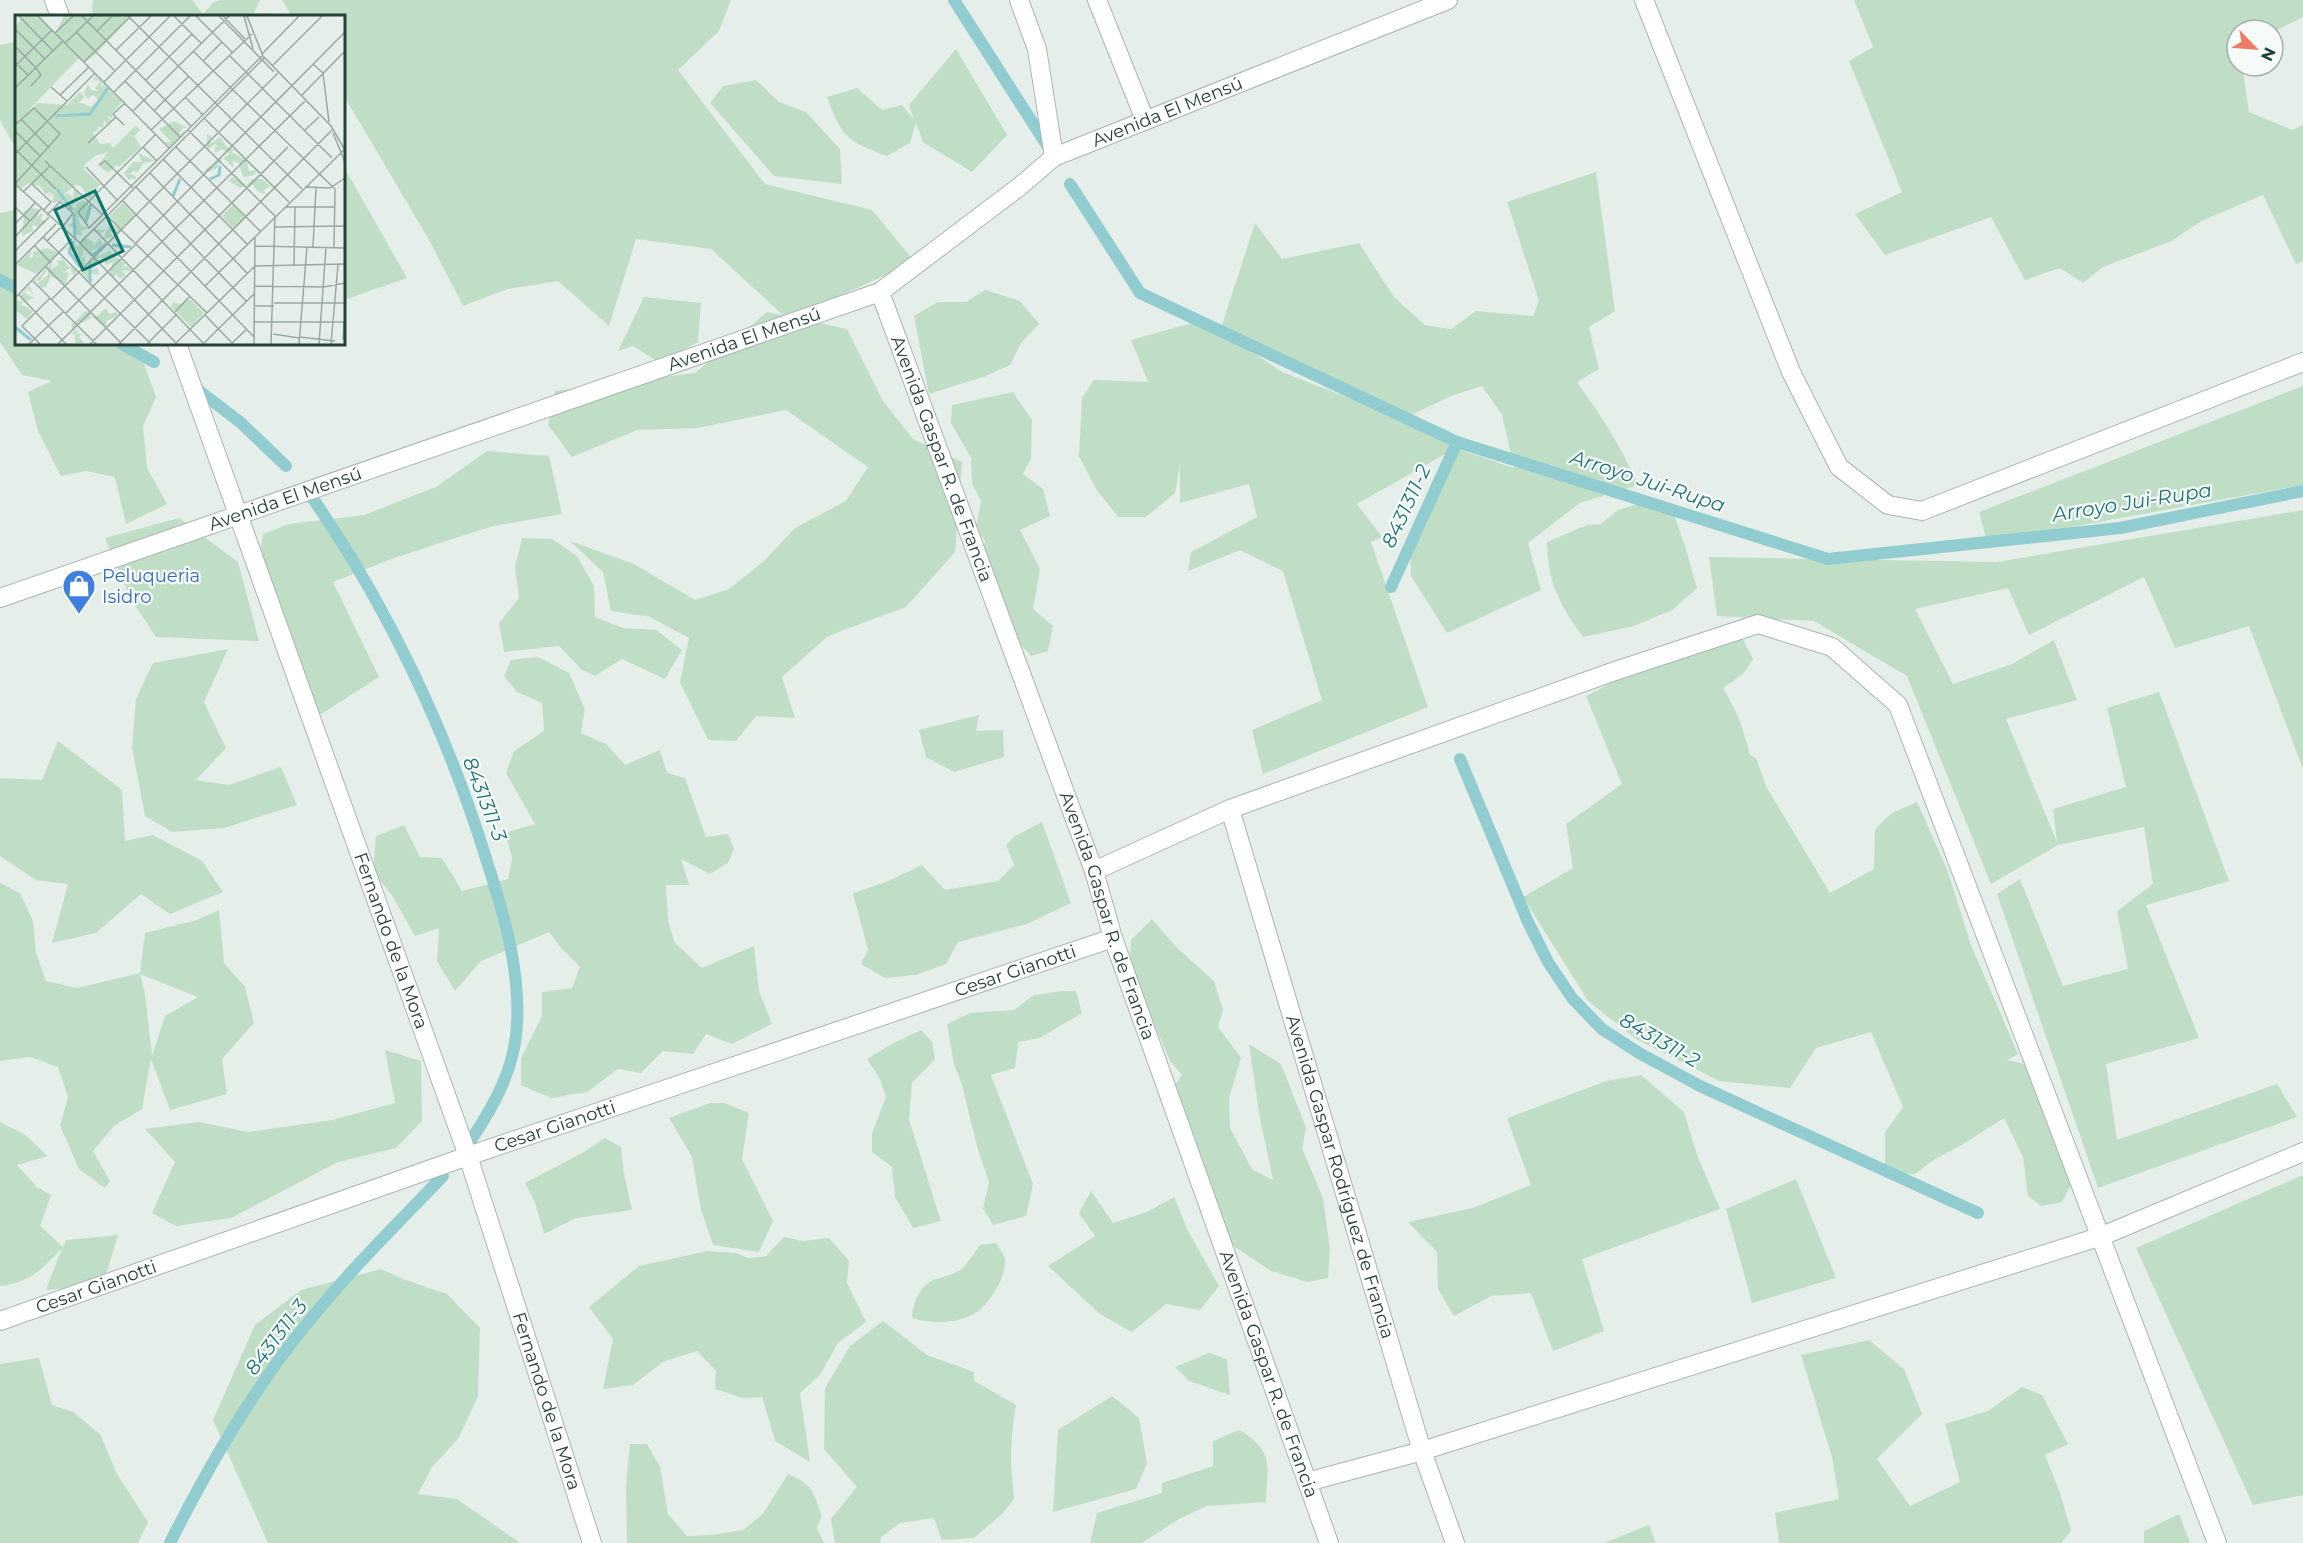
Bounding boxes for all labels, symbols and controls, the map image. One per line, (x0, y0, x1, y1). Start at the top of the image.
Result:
inset map (15, 15, 345, 345)
north arrow (2225, 18, 2285, 78)
text: N (2257, 44, 2279, 64)
street label: Avenida El Mensú (1089, 72, 1246, 152)
street label: Avenida El Mensú (665, 303, 824, 376)
street label: Avenida Gaspar R. de Francia (886, 333, 997, 585)
water label: Arroyo Jui-Rupa (1567, 444, 1728, 517)
water label: 8431311-2 (1376, 460, 1436, 551)
street label: Avenida El Mensú (206, 462, 364, 536)
water label: Arroyo Jui-Rupa (2050, 478, 2213, 527)
place label: Peluqueria Isidro (102, 565, 200, 608)
shop icon: Peluqueria Isidro (61, 568, 97, 615)
water label: 8431311-3 (458, 753, 512, 845)
street label: Avenida Gaspar R. de Francia (1055, 789, 1159, 1043)
street label: Fernando de la Mora (349, 850, 433, 1032)
street label: Cesar Gianotti (952, 940, 1079, 1002)
water label: 8431311-2 (1616, 1007, 1705, 1073)
street label: Avenida Gaspar Rodríguez de Francia (1281, 1012, 1399, 1341)
street label: Cesar Gianotti (491, 1096, 618, 1157)
street label: Avenida Gaspar R. de Francia (1214, 1248, 1323, 1501)
street label: Cesar Gianotti (33, 1256, 160, 1319)
water label: 8431311-3 (240, 1294, 313, 1380)
street label: Fernando de la Mora (508, 1309, 585, 1493)

